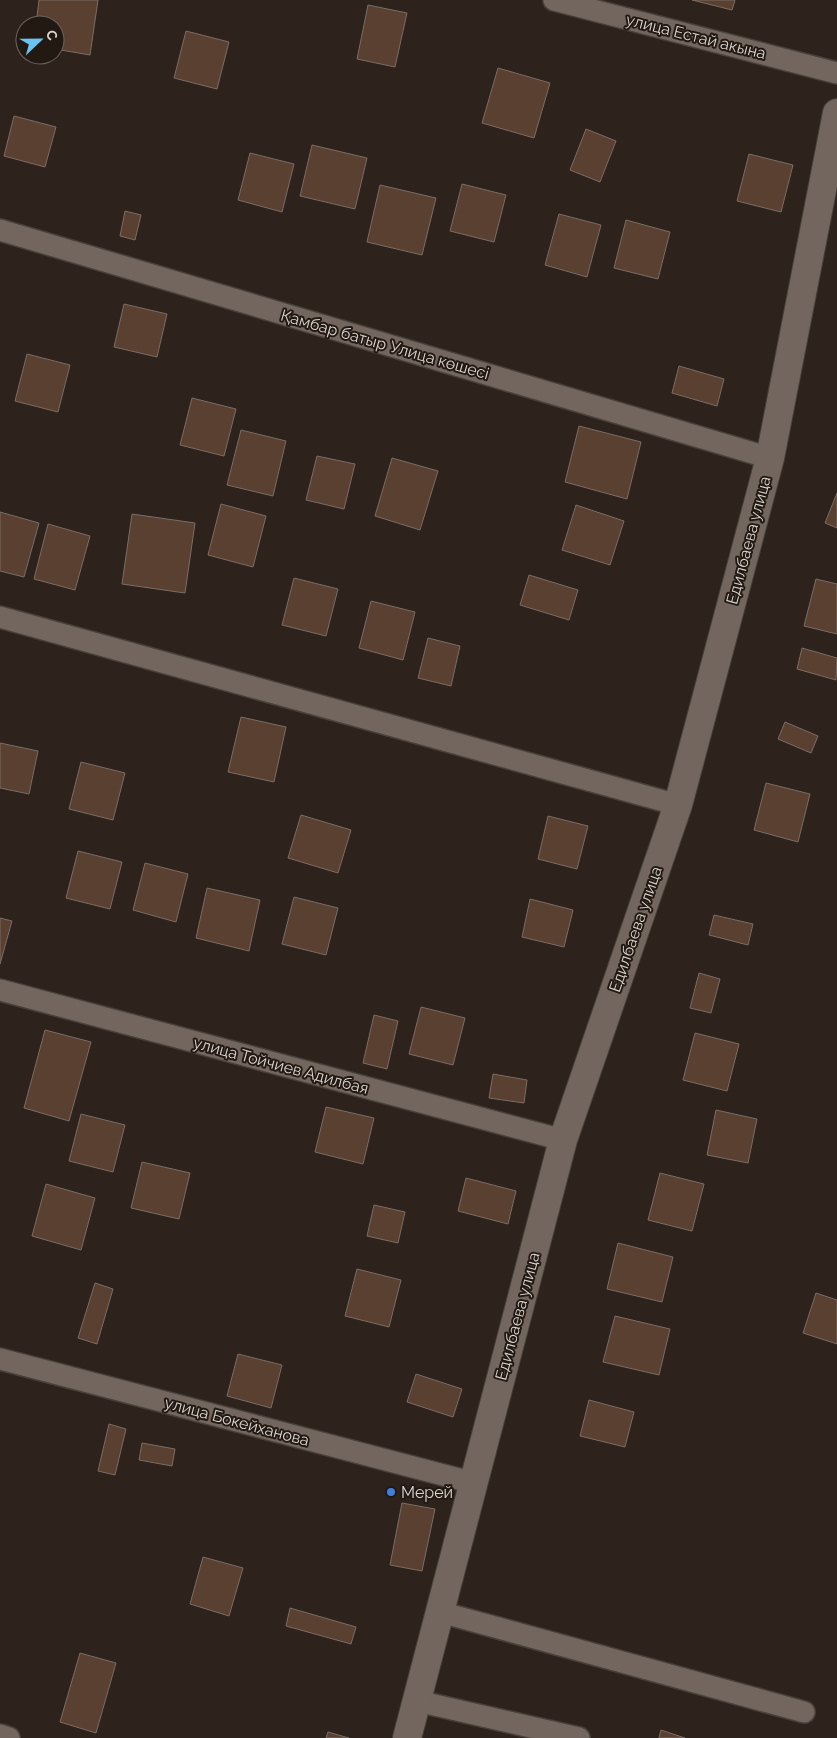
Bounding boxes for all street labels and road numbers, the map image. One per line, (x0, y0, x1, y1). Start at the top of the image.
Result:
street label: улица Естай акына (624, 10, 768, 63)
street label: Қамбар батыр Улица көшесі (279, 306, 491, 383)
street label: Едилбаева улица (722, 474, 775, 606)
street label: Едилбаева улица (605, 864, 666, 995)
street label: улица Тойчиев Адилбая (191, 1033, 371, 1098)
street label: Едилбаева улица (491, 1250, 544, 1382)
street label: улица Бокейханова (162, 1393, 311, 1450)

